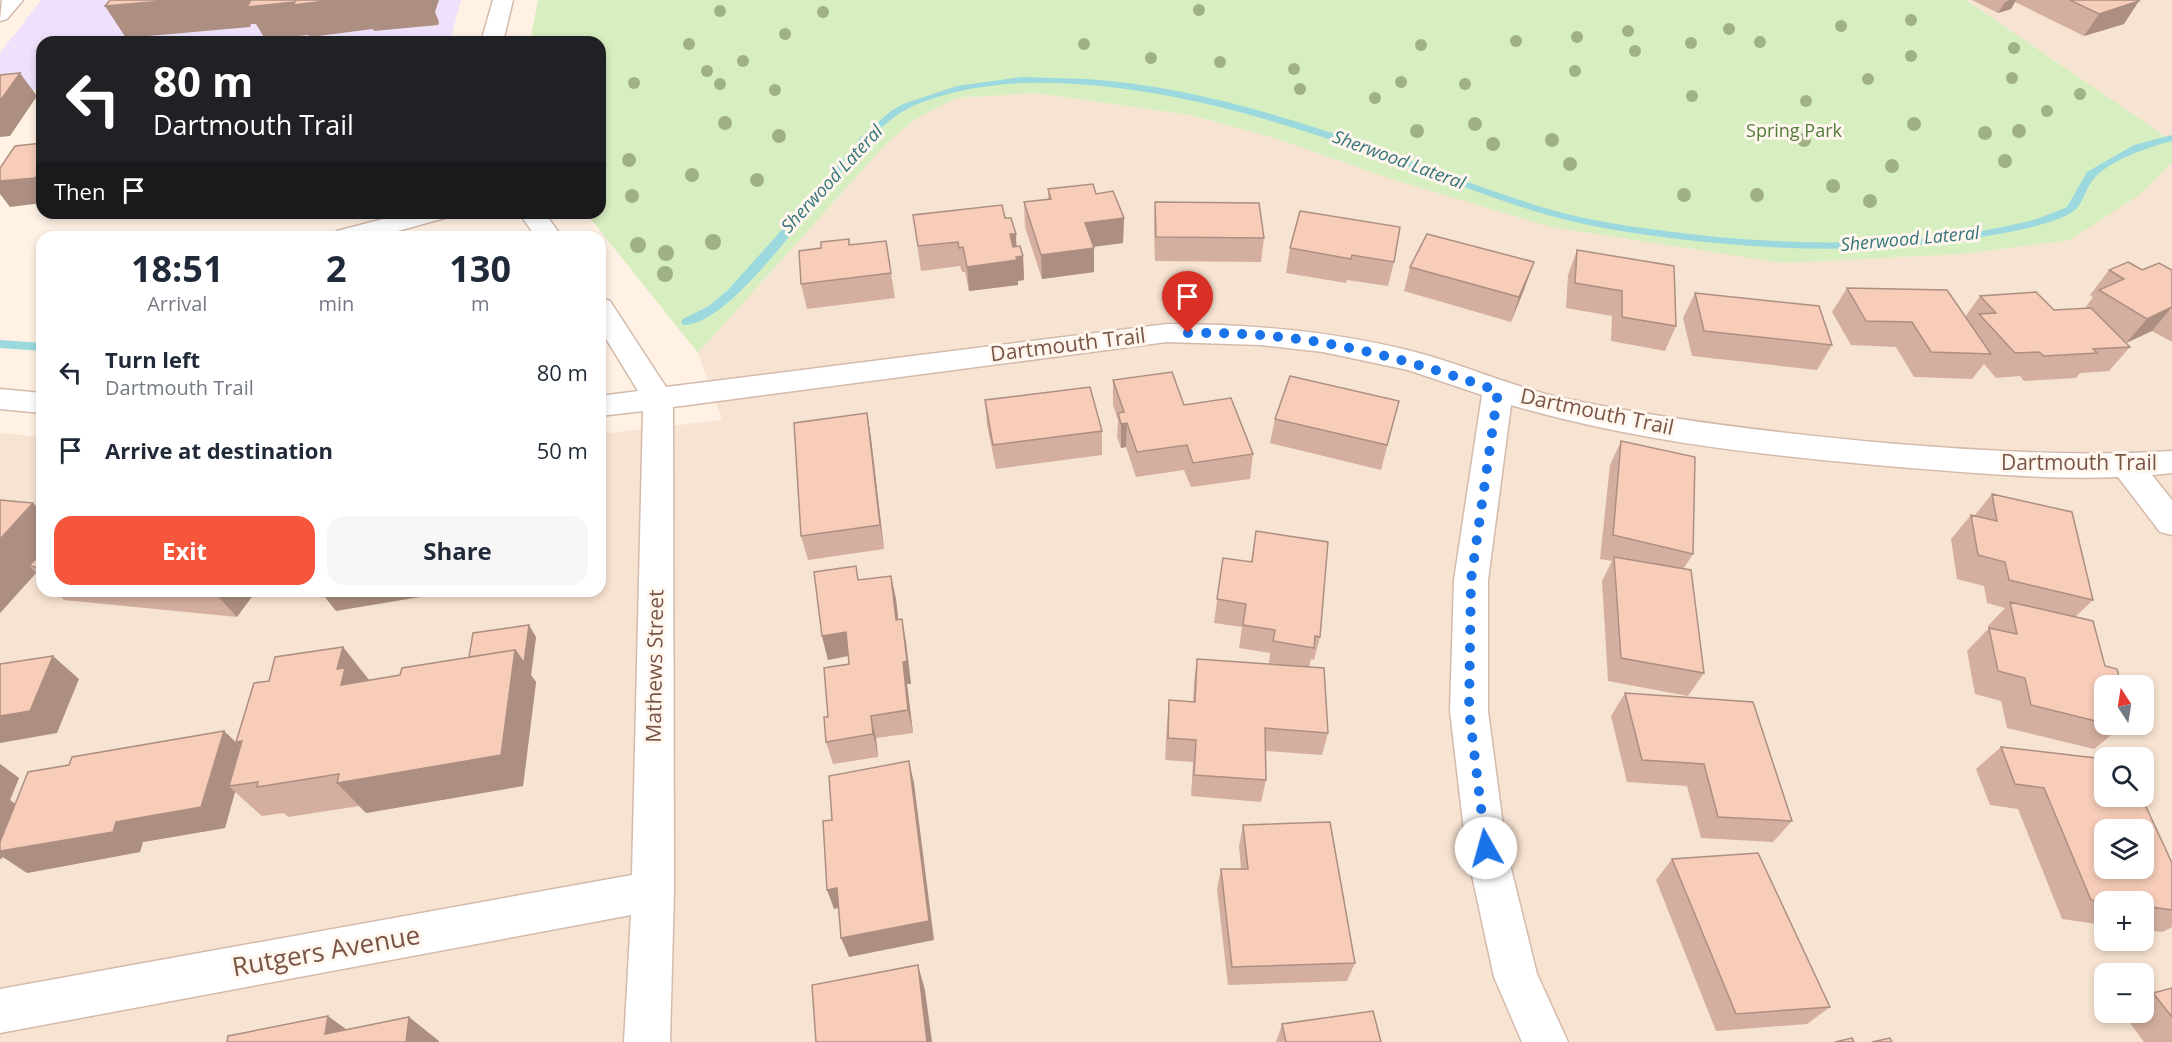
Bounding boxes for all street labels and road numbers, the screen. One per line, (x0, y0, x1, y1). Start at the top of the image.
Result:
street label: Dartmouth Trail (989, 321, 1147, 367)
street label: Dartmouth Trail (1518, 381, 1676, 441)
street label: Dartmouth Trail (2001, 448, 2157, 476)
street label: Mathews Street (639, 589, 669, 743)
street label: Rutgers Avenue (229, 916, 423, 984)

